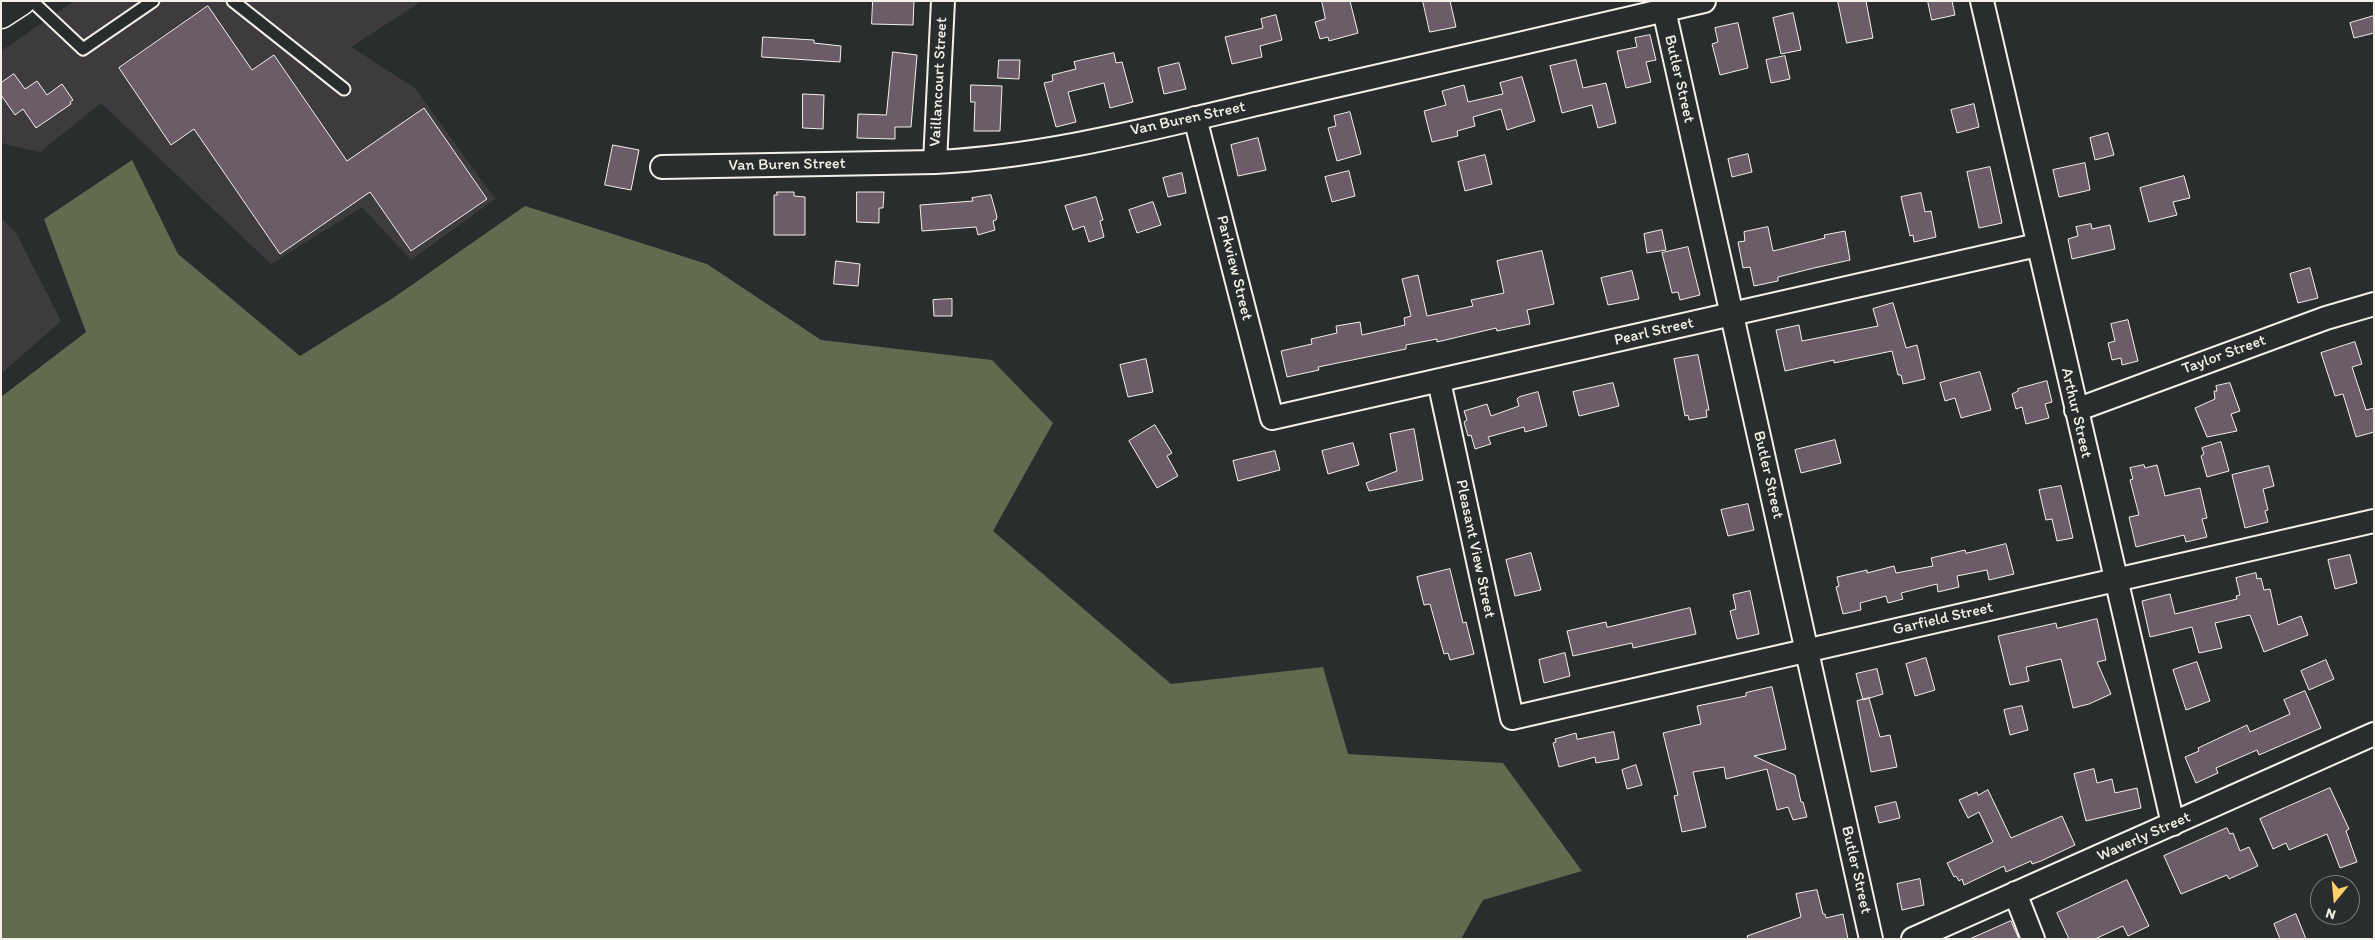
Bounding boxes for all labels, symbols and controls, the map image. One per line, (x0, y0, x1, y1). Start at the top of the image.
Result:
street label: Vaillancourt Street (926, 17, 952, 147)
street label: Butler Street (1660, 33, 1698, 125)
street label: Van Buren Street (1129, 97, 1247, 141)
street label: Van Buren Street (728, 154, 846, 176)
street label: Parkview Street (1212, 214, 1256, 322)
street label: Pearl Street (1612, 314, 1696, 350)
street label: Taylor Street (2179, 331, 2269, 379)
street label: Arthur Street (2056, 366, 2096, 460)
street label: Butler Street (1749, 429, 1787, 521)
street label: Pleasant View Street (1451, 478, 1499, 620)
street label: Garfield Street (1891, 598, 1995, 640)
street label: Waverly Street (2094, 808, 2194, 866)
street label: Butler Street (1837, 824, 1875, 916)
north arrow (2310, 875, 2360, 925)
text: N (2324, 904, 2338, 923)

